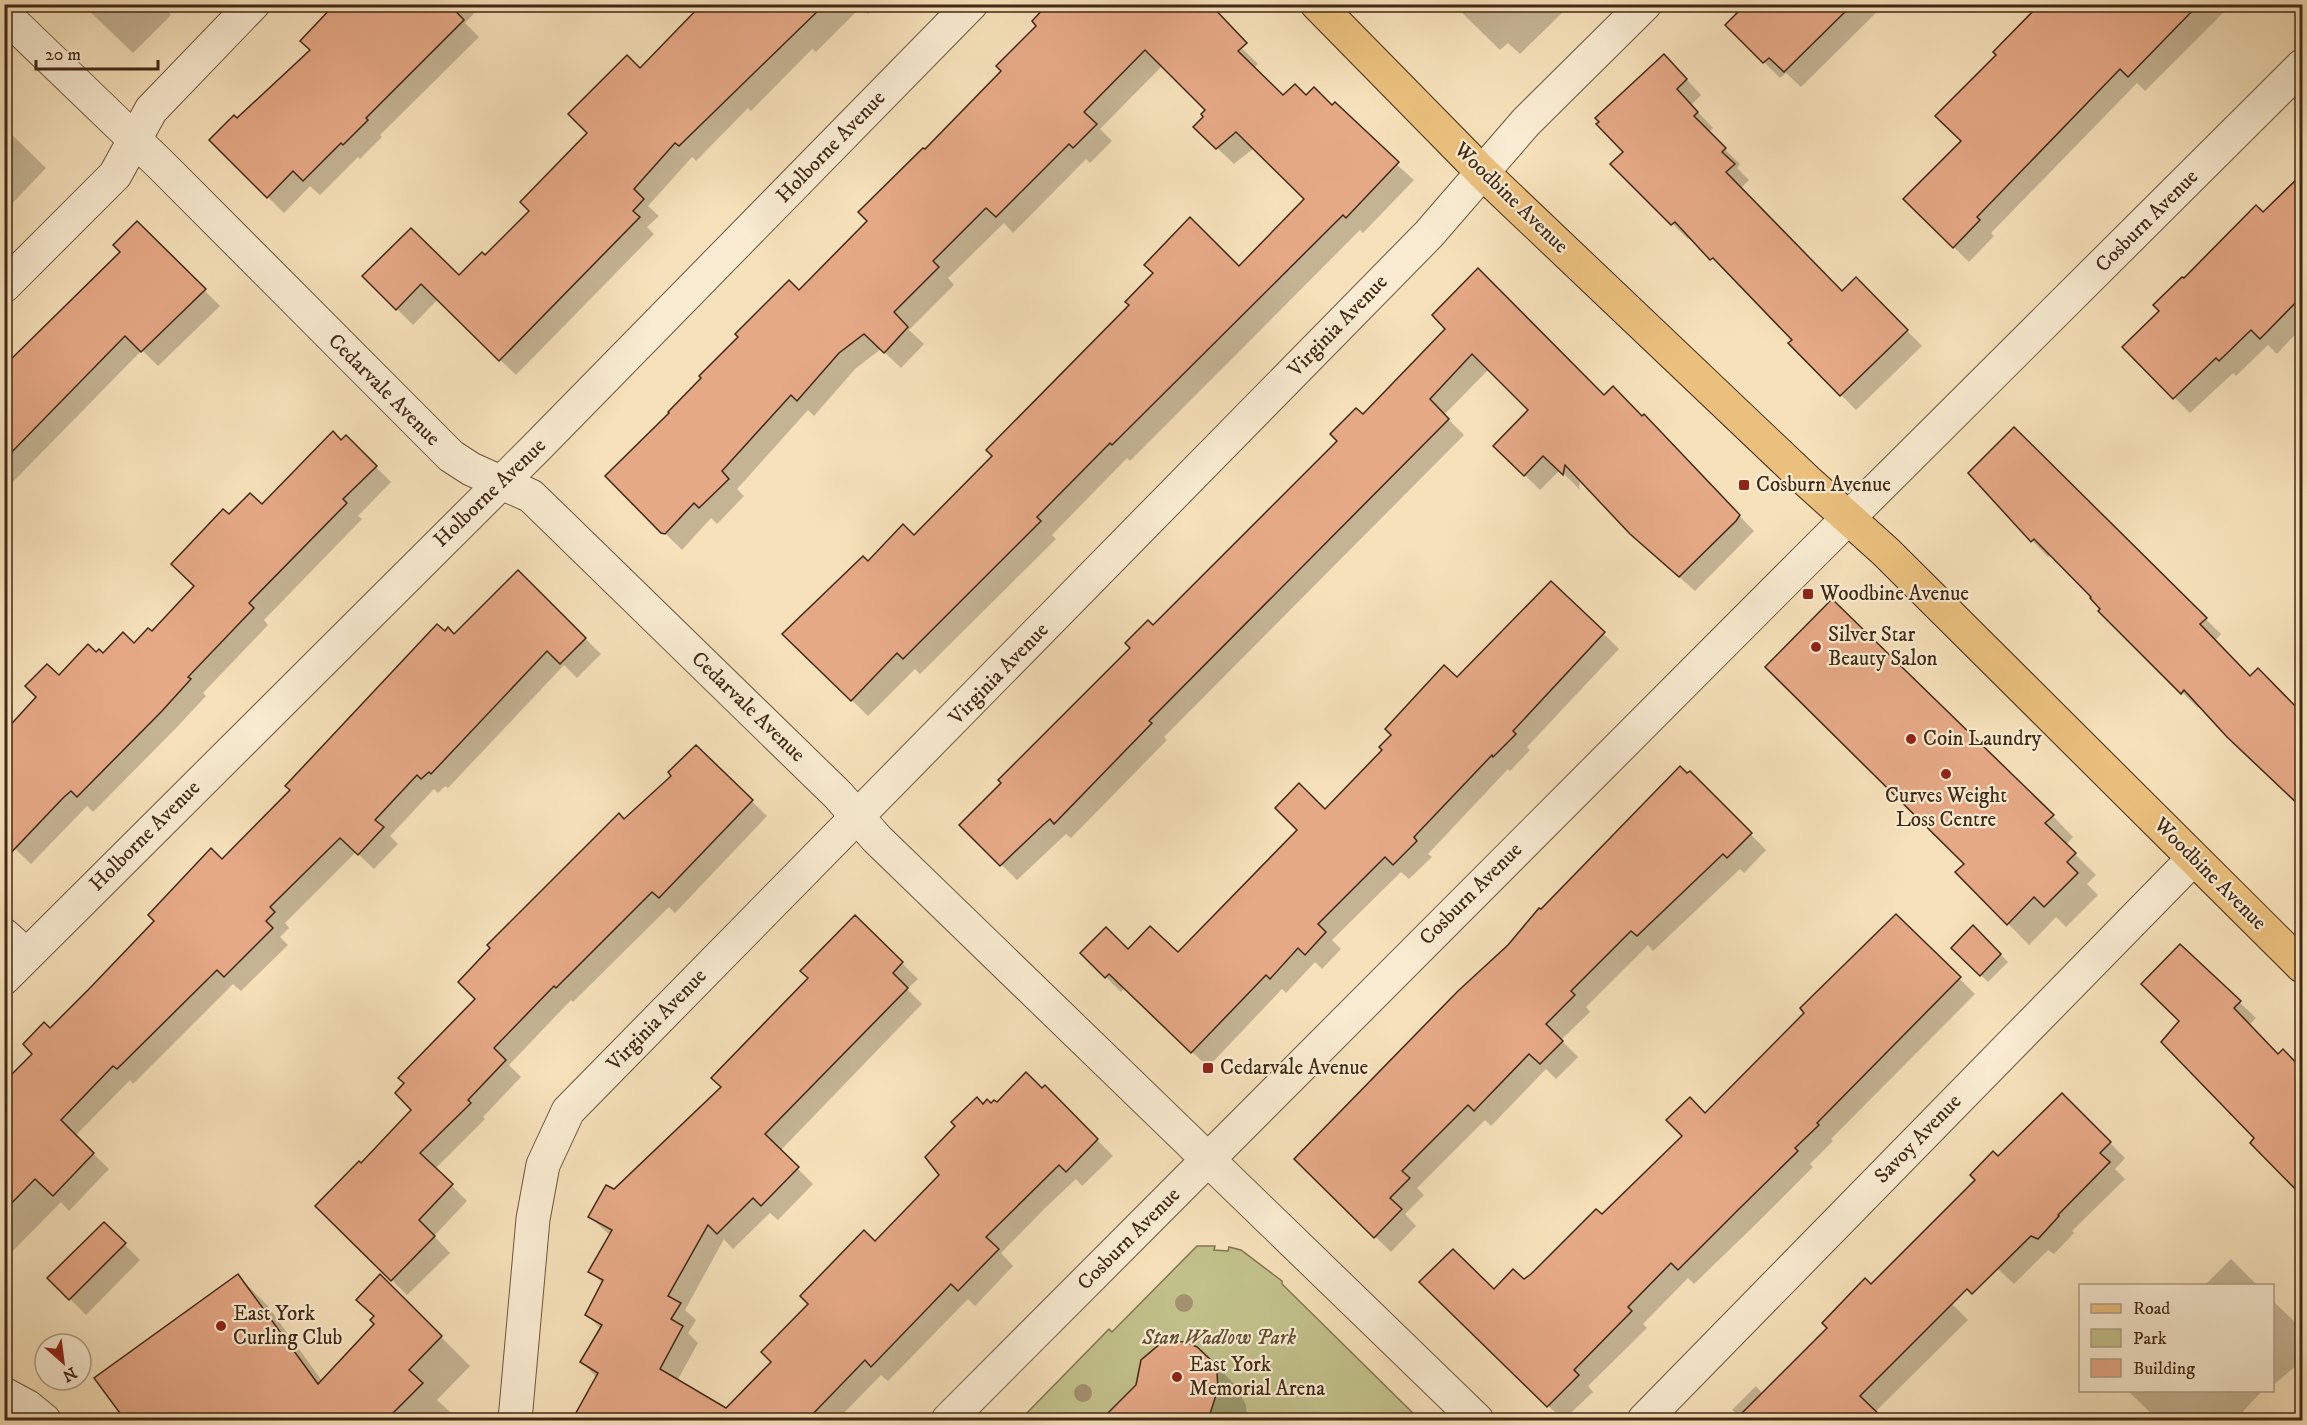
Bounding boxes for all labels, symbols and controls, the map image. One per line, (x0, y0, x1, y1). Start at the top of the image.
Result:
scale bar (36, 33, 158, 71)
text: 20 m (45, 44, 81, 66)
street label: Holborne Avenue (771, 85, 891, 209)
street label: Woodbine Avenue (1448, 136, 1574, 259)
street label: Cosburn Avenue (2090, 164, 2204, 278)
street label: Virginia Avenue (1282, 269, 1394, 383)
street label: Cedarvale Avenue (322, 328, 446, 452)
street label: Holborne Avenue (428, 433, 552, 553)
place label: Cosburn Avenue (1756, 472, 1891, 498)
marker: Cosburn Avenue (1737, 478, 1751, 492)
place label: Woodbine Avenue (1819, 581, 1969, 607)
marker: Woodbine Avenue (1801, 587, 1815, 601)
street label: Virginia Avenue (943, 617, 1055, 731)
place label: Silver Star Beauty Salon (1828, 622, 1938, 672)
marker: Silver Star Beauty Salon (1809, 640, 1823, 654)
street label: Cedarvale Avenue (686, 646, 811, 768)
place label: Coin Laundry (1923, 726, 2042, 752)
marker: Coin Laundry (1904, 732, 1918, 746)
marker: Curves Weight Loss Centre (1939, 767, 1953, 781)
street label: Holborne Avenue (84, 775, 206, 897)
place label: Curves Weight Loss Centre (1885, 783, 2007, 833)
street label: Woodbine Avenue (2147, 811, 2272, 936)
street label: Cosburn Avenue (1414, 837, 1528, 951)
street label: Virginia Avenue (601, 963, 713, 1077)
place label: Cedarvale Avenue (1220, 1055, 1369, 1081)
marker: Cedarvale Avenue (1201, 1061, 1215, 1075)
street label: Savoy Avenue (1869, 1089, 1967, 1189)
street label: Cosburn Avenue (1072, 1182, 1186, 1296)
legend (2079, 1284, 2274, 1392)
text: Road (2133, 1298, 2170, 1320)
place label: East York Curling Club (233, 1301, 343, 1351)
marker: East York Curling Club (214, 1319, 228, 1333)
park label: Stan Wadlow Park (1141, 1325, 1296, 1351)
text: Park (2133, 1328, 2167, 1350)
north arrow (33, 1332, 93, 1392)
place label: East York Memorial Arena (1189, 1352, 1325, 1402)
text: Building (2133, 1358, 2195, 1380)
text: N (59, 1362, 80, 1386)
marker: East York Memorial Arena (1170, 1370, 1184, 1384)

